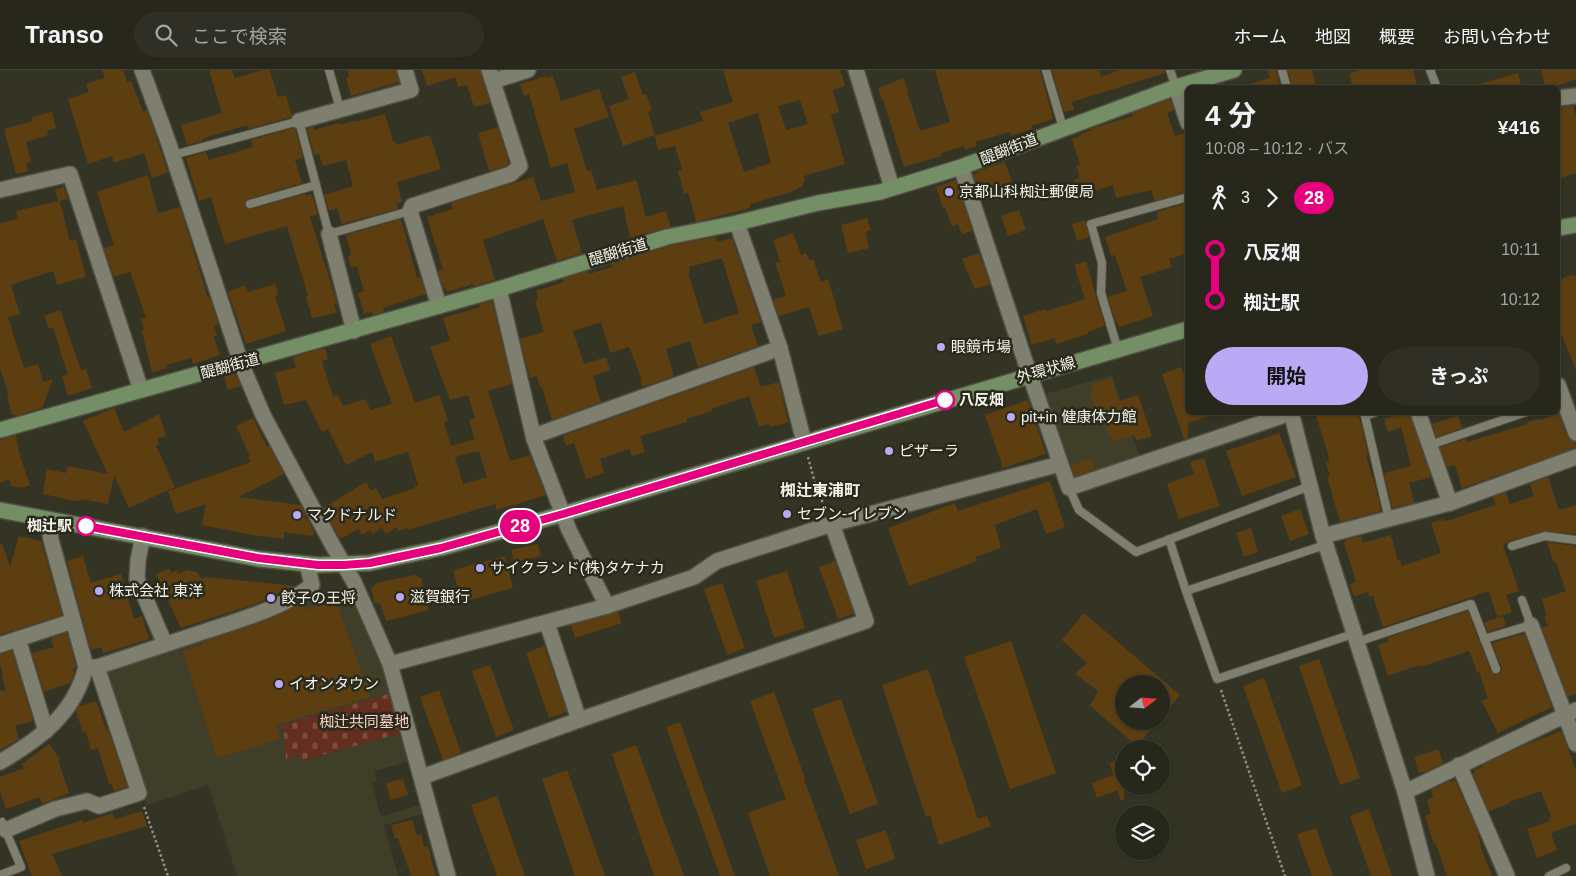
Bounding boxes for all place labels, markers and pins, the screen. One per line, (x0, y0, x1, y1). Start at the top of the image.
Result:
place label: 京都山科椥辻郵便局 (959, 183, 1094, 200)
marker: 京都山科椥辻郵便局 (943, 186, 955, 198)
place label: 眼鏡市場 (951, 338, 1011, 355)
marker: 眼鏡市場 (935, 341, 947, 353)
marker: 八反畑 (935, 390, 955, 410)
place label: 八反畑 (959, 391, 1004, 408)
place label: pit+in 健康体力館 (1021, 408, 1136, 425)
marker: pit+in 健康体力館 (1005, 411, 1017, 423)
place label: ピザーラ (899, 442, 959, 459)
marker: ピザーラ (883, 445, 895, 457)
place label: セブン-イレブン (797, 505, 907, 522)
place label: マクドナルド (307, 506, 397, 523)
marker: セブン-イレブン (781, 508, 793, 520)
marker: マクドナルド (291, 509, 303, 521)
marker: 椥辻駅 (76, 516, 96, 536)
place label: 椥辻駅 (27, 517, 72, 534)
place label: サイクランド(株)タケナカ (490, 559, 665, 576)
marker: サイクランド(株)タケナカ (474, 562, 486, 574)
place label: 株式会社 東洋 (109, 582, 203, 599)
marker: 株式会社 東洋 (93, 585, 105, 597)
place label: 滋賀銀行 (410, 588, 470, 605)
place label: 餃子の王将 (281, 589, 356, 606)
marker: 滋賀銀行 (394, 591, 406, 603)
marker: 餃子の王将 (265, 592, 277, 604)
place label: イオンタウン (289, 675, 379, 692)
marker: イオンタウン (273, 678, 285, 690)

